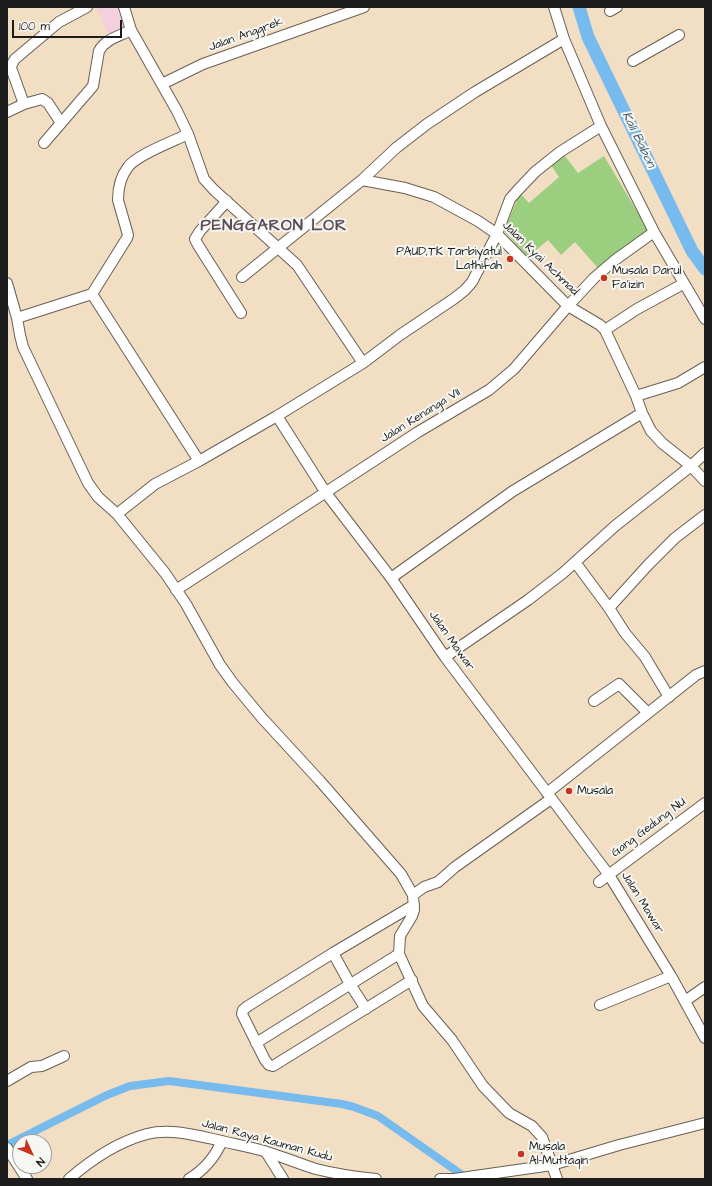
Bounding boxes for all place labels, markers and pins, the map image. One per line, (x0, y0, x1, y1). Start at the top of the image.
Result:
place label: PAUD,TK Tarbiyatul Lathifah (396, 245, 502, 273)
marker: PAUD,TK Tarbiyatul Lathifah (505, 254, 515, 264)
place label: Musala Darul Fa'izin (612, 264, 681, 292)
marker: Musala Darul Fa'izin (599, 273, 609, 283)
place label: Musala (577, 784, 613, 798)
marker: Musala (564, 786, 574, 796)
place label: Musala Al-Muttaqin (529, 1140, 588, 1168)
marker: Musala Al-Muttaqin (516, 1149, 526, 1159)

